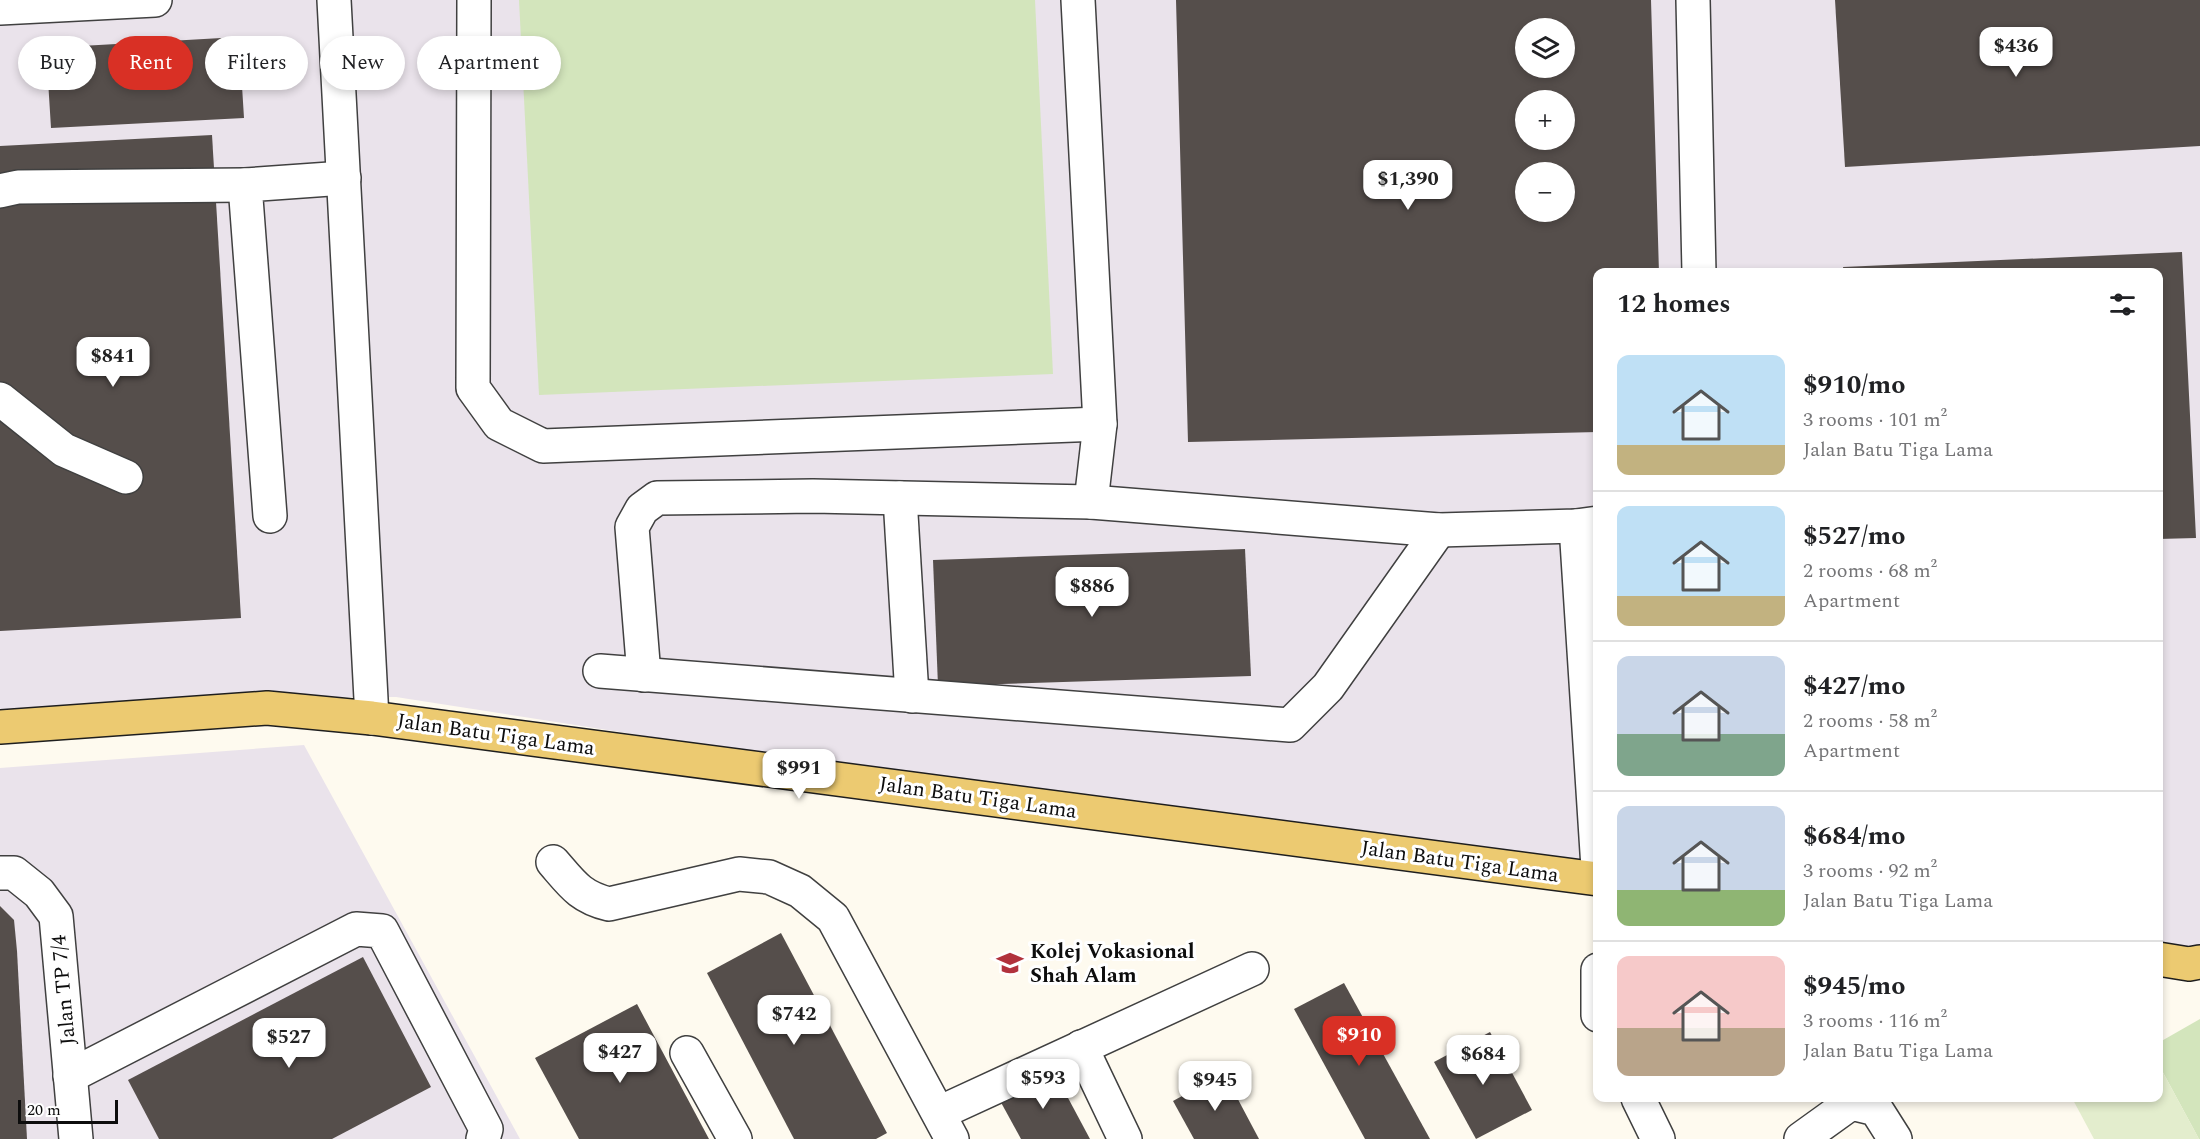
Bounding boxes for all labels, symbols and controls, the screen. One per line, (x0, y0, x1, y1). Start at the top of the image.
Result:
map controls (1515, 18, 1575, 222)
button: layers (1515, 18, 1575, 78)
pin: $436 (1980, 27, 2052, 78)
text: $436 (1994, 31, 2038, 61)
chip: Buy (18, 36, 96, 90)
chip: Rent (108, 36, 193, 90)
chip: Filters (205, 36, 308, 90)
chip: New (320, 36, 405, 90)
chip: Apartment (417, 36, 561, 90)
button: + (1515, 90, 1575, 150)
pin: $1,390 (1359, 160, 1457, 211)
button: − (1515, 162, 1575, 222)
text: $1,390 (1377, 164, 1439, 194)
text: 12 homes (1617, 284, 1731, 324)
icon: filters (2106, 288, 2139, 321)
pin: $841 (77, 337, 149, 388)
text: $841 (91, 341, 135, 371)
text: $910/mo (1803, 365, 1906, 405)
icon: home (1665, 379, 1737, 451)
text: 3 rooms · 101 m² (1803, 405, 1947, 435)
text: Jalan Batu Tiga Lama (1803, 435, 1993, 465)
text: $527/mo (1803, 516, 1906, 556)
icon: home (1665, 530, 1737, 602)
text: 2 rooms · 68 m² (1803, 556, 1937, 586)
pin: $886 (1056, 567, 1128, 618)
text: $886 (1070, 571, 1114, 601)
text: Apartment (1803, 586, 1900, 616)
text: $427/mo (1803, 666, 1906, 706)
icon: home (1665, 680, 1737, 752)
street label: Jalan Batu Tiga Lama (395, 705, 598, 765)
text: 2 rooms · 58 m² (1803, 706, 1937, 736)
text: Apartment (1803, 736, 1900, 766)
pin: $991 (763, 749, 835, 800)
text: $991 (777, 753, 821, 783)
street label: Jalan Batu Tiga Lama (877, 768, 1080, 828)
text: $684/mo (1803, 816, 1906, 856)
icon: home (1665, 830, 1737, 902)
street label: Jalan Batu Tiga Lama (1359, 832, 1562, 892)
text: 3 rooms · 92 m² (1803, 856, 1937, 886)
text: Jalan Batu Tiga Lama (1803, 886, 1993, 916)
street label: Jalan TP 7/4 (43, 933, 85, 1046)
place label: Kolej Vokasional Shah Alam (1030, 936, 1195, 992)
school or university icon: Kolej Vokasional Shah Alam (995, 948, 1025, 978)
text: $945/mo (1803, 966, 1906, 1006)
icon: home (1665, 980, 1737, 1052)
pin: $742 (758, 995, 830, 1046)
text: $742 (772, 999, 816, 1029)
text: 3 rooms · 116 m² (1803, 1006, 1947, 1036)
pin: $910 (1323, 1016, 1395, 1067)
pin: $527 (253, 1018, 325, 1069)
text: $910 (1337, 1020, 1381, 1050)
text: $527 (267, 1022, 311, 1052)
pin: $427 (584, 1033, 656, 1084)
pin: $684 (1447, 1035, 1519, 1086)
text: Jalan Batu Tiga Lama (1803, 1036, 1993, 1066)
text: $427 (598, 1037, 642, 1067)
text: $684 (1461, 1039, 1505, 1069)
pin: $593 (1007, 1059, 1079, 1110)
pin: $945 (1179, 1061, 1251, 1112)
text: $593 (1021, 1063, 1065, 1093)
text: $945 (1193, 1065, 1237, 1095)
scale bar (18, 1097, 118, 1124)
text: 20 m (27, 1098, 61, 1122)

